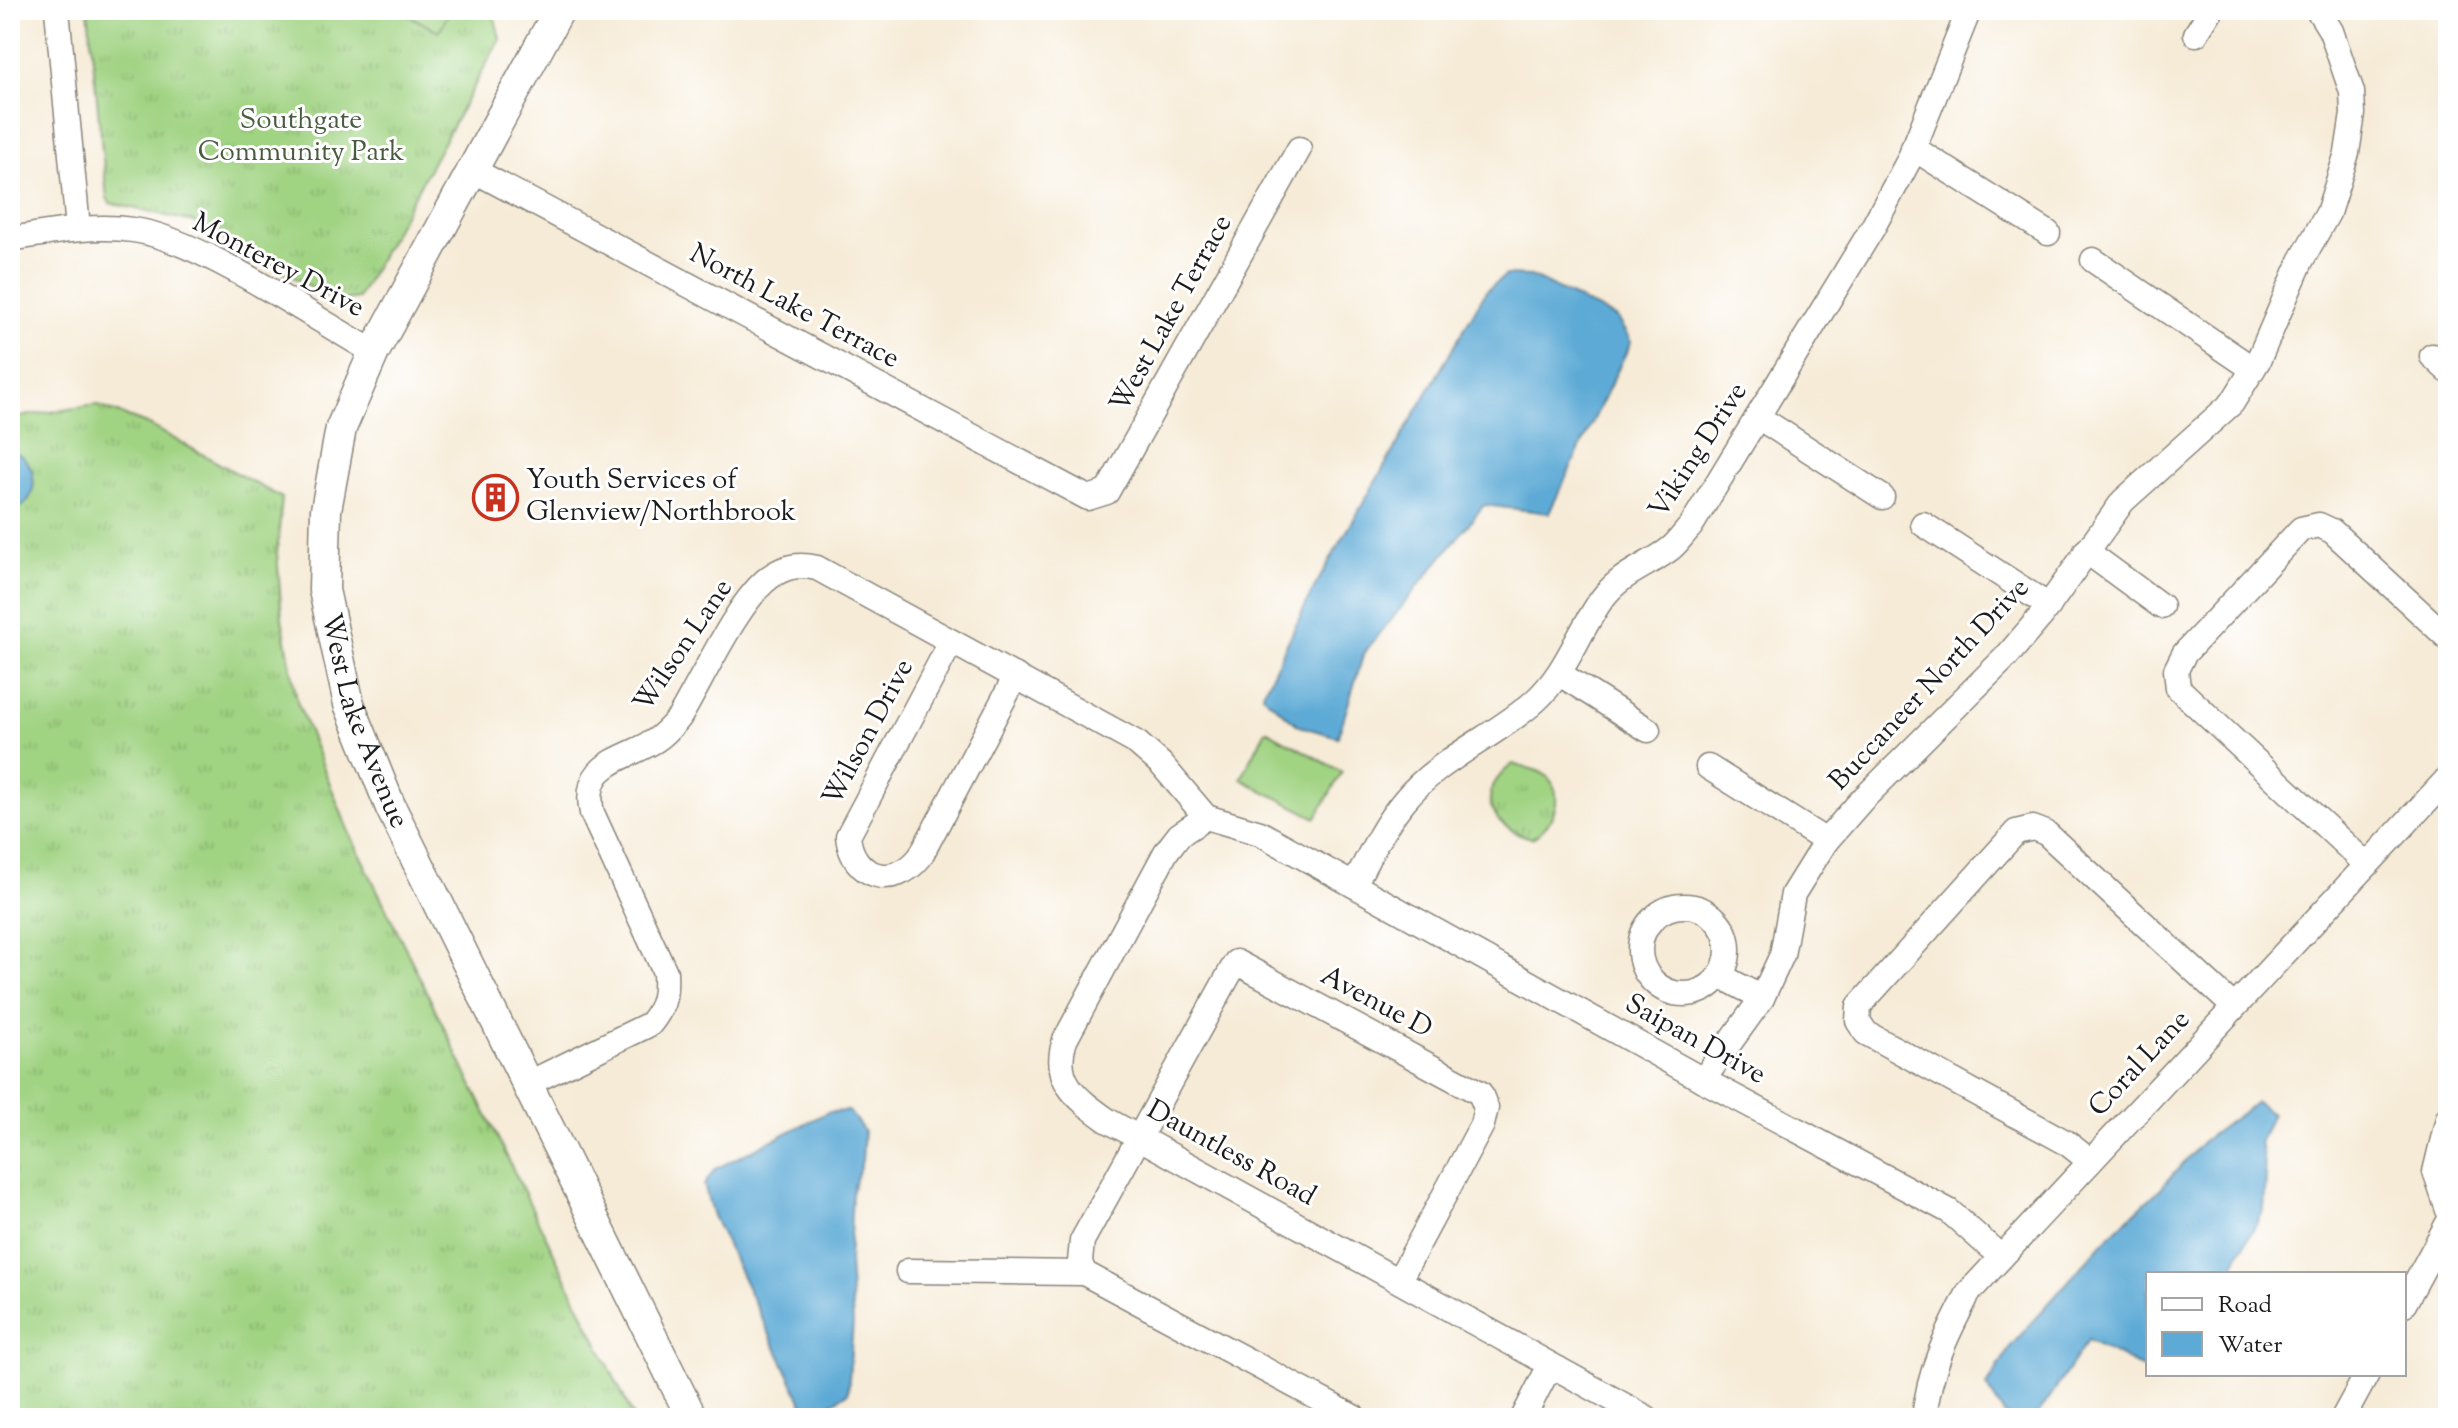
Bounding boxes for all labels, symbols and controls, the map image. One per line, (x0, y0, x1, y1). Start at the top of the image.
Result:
park label: Southgate Community Park (198, 101, 404, 173)
street label: Monterey Drive (185, 204, 371, 328)
street label: West Lake Terrace (1101, 208, 1243, 420)
street label: North Lake Terrace (682, 235, 906, 379)
street label: Viking Drive (1640, 375, 1758, 527)
place label: Youth Services of Glenview/Northbrook (526, 461, 796, 533)
building icon: Youth Services of Glenview/Northbrook (471, 473, 519, 521)
street label: Buccaneer North Drive (1821, 570, 2039, 800)
street label: Wilson Lane (625, 571, 743, 721)
street label: West Lake Avenue (310, 609, 418, 835)
street label: Wilson Drive (813, 652, 925, 814)
street label: Avenue D (1313, 957, 1439, 1049)
street label: Saipan Drive (1617, 985, 1773, 1095)
street label: Coral Lane (2080, 1002, 2200, 1126)
street label: Dauntless Road (1139, 1091, 1323, 1217)
legend (2146, 1272, 2406, 1376)
text: Road (2218, 1289, 2272, 1323)
text: Water (2218, 1329, 2282, 1363)

